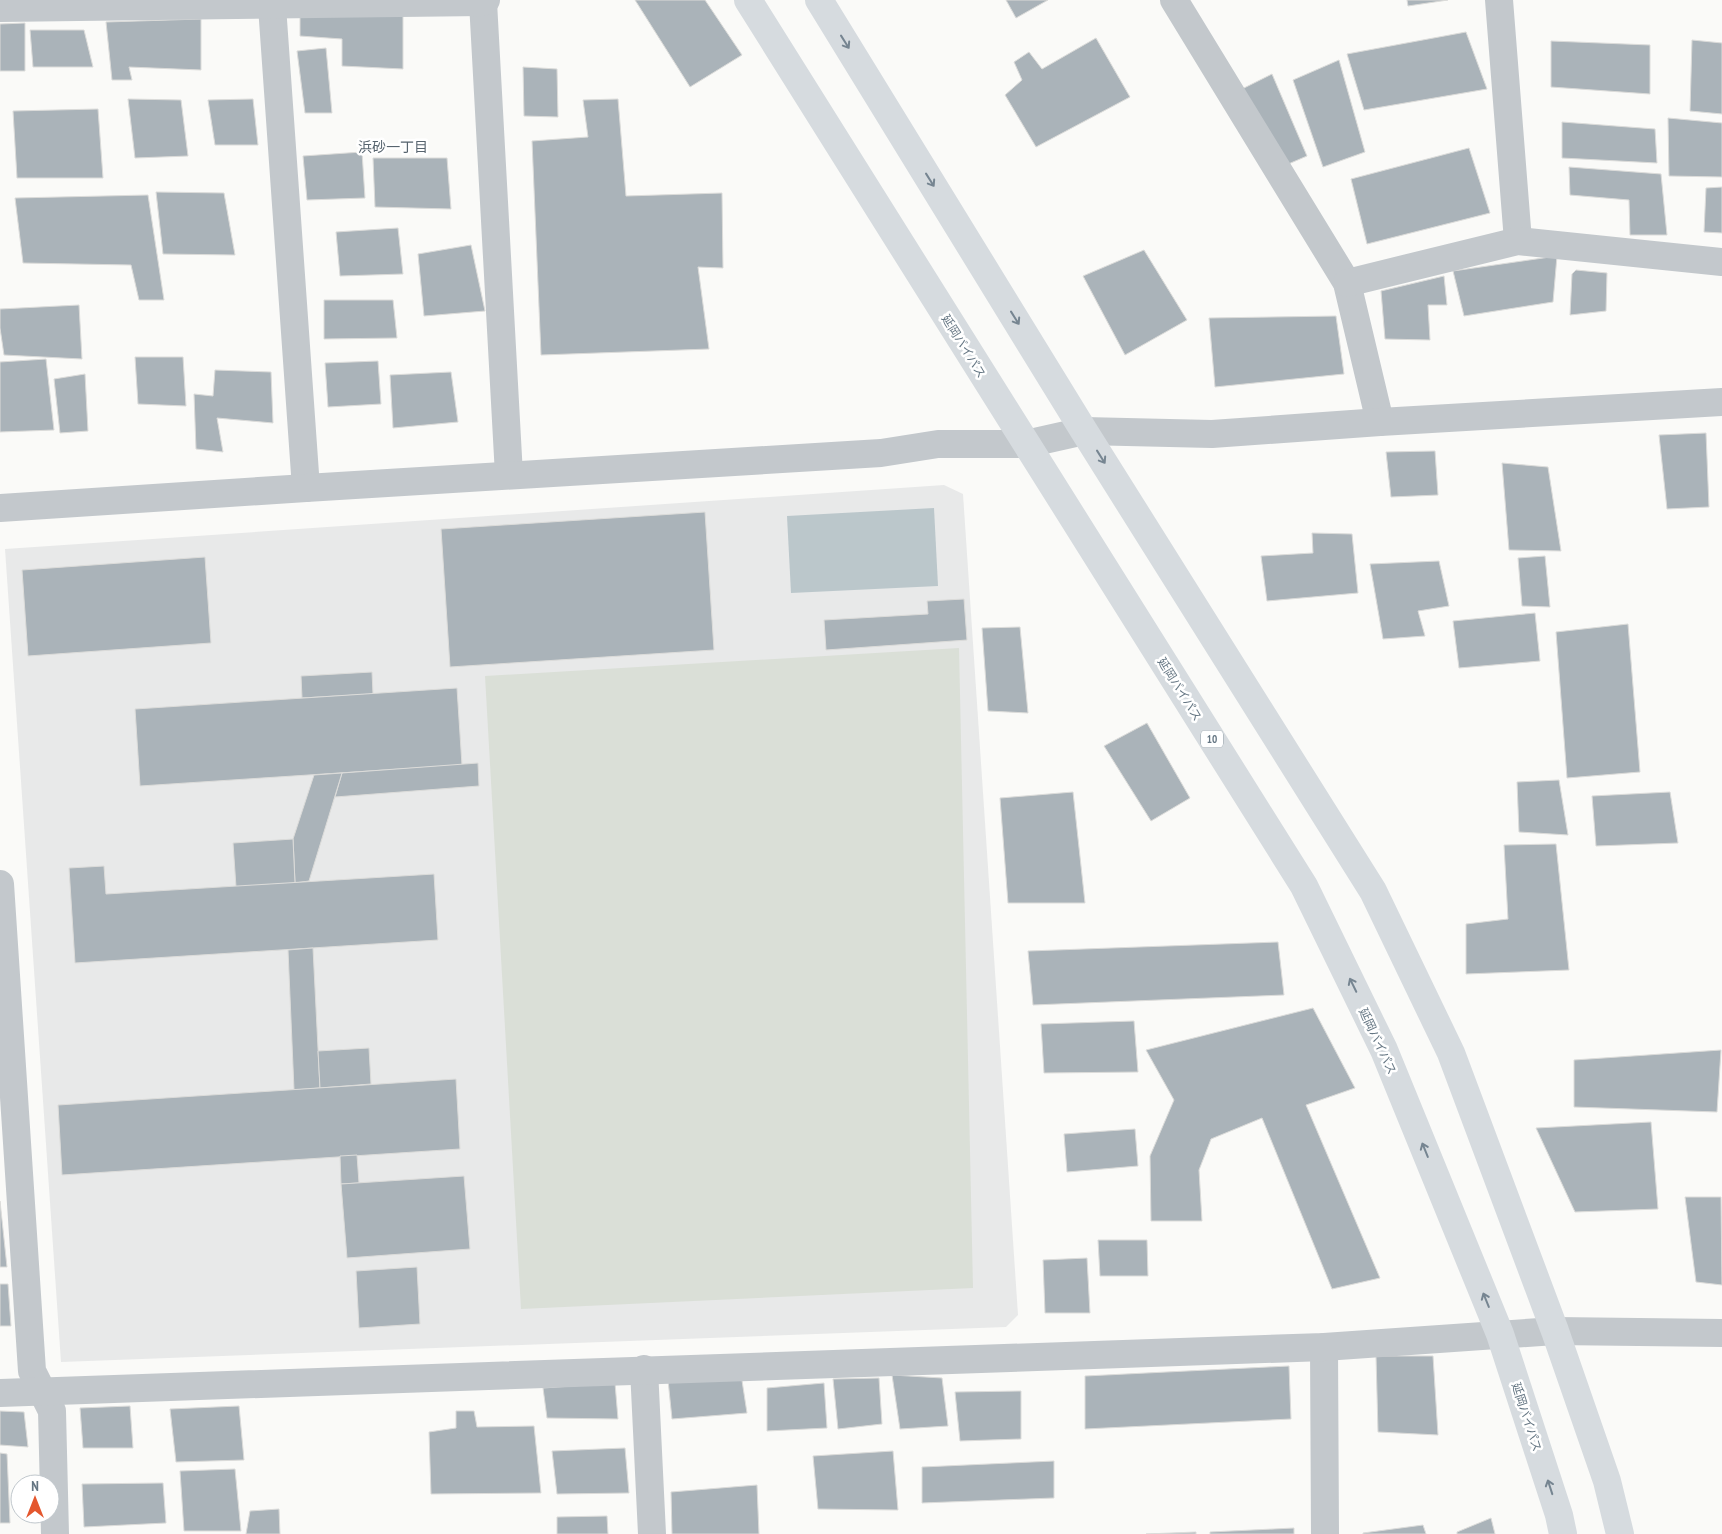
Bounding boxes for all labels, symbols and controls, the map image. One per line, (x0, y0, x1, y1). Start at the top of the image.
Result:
one-way arrow (840, 34, 850, 48)
district label: 浜砂一丁目 (358, 138, 428, 156)
one-way arrow (925, 172, 935, 186)
one-way arrow (1011, 311, 1021, 325)
street label: 延岡バイパス (939, 312, 989, 380)
one-way arrow (1096, 449, 1106, 463)
street label: 延岡バイパス (1155, 655, 1205, 723)
road number: 10 (1201, 731, 1223, 748)
one-way arrow (1347, 978, 1357, 993)
street label: 延岡バイパス (1356, 1005, 1400, 1077)
one-way arrow (1419, 1143, 1429, 1158)
one-way arrow (1481, 1293, 1490, 1309)
street label: 延岡バイパス (1509, 1381, 1545, 1453)
north arrow (10, 1474, 60, 1524)
text: N (31, 1477, 39, 1495)
one-way arrow (1545, 1480, 1554, 1496)

